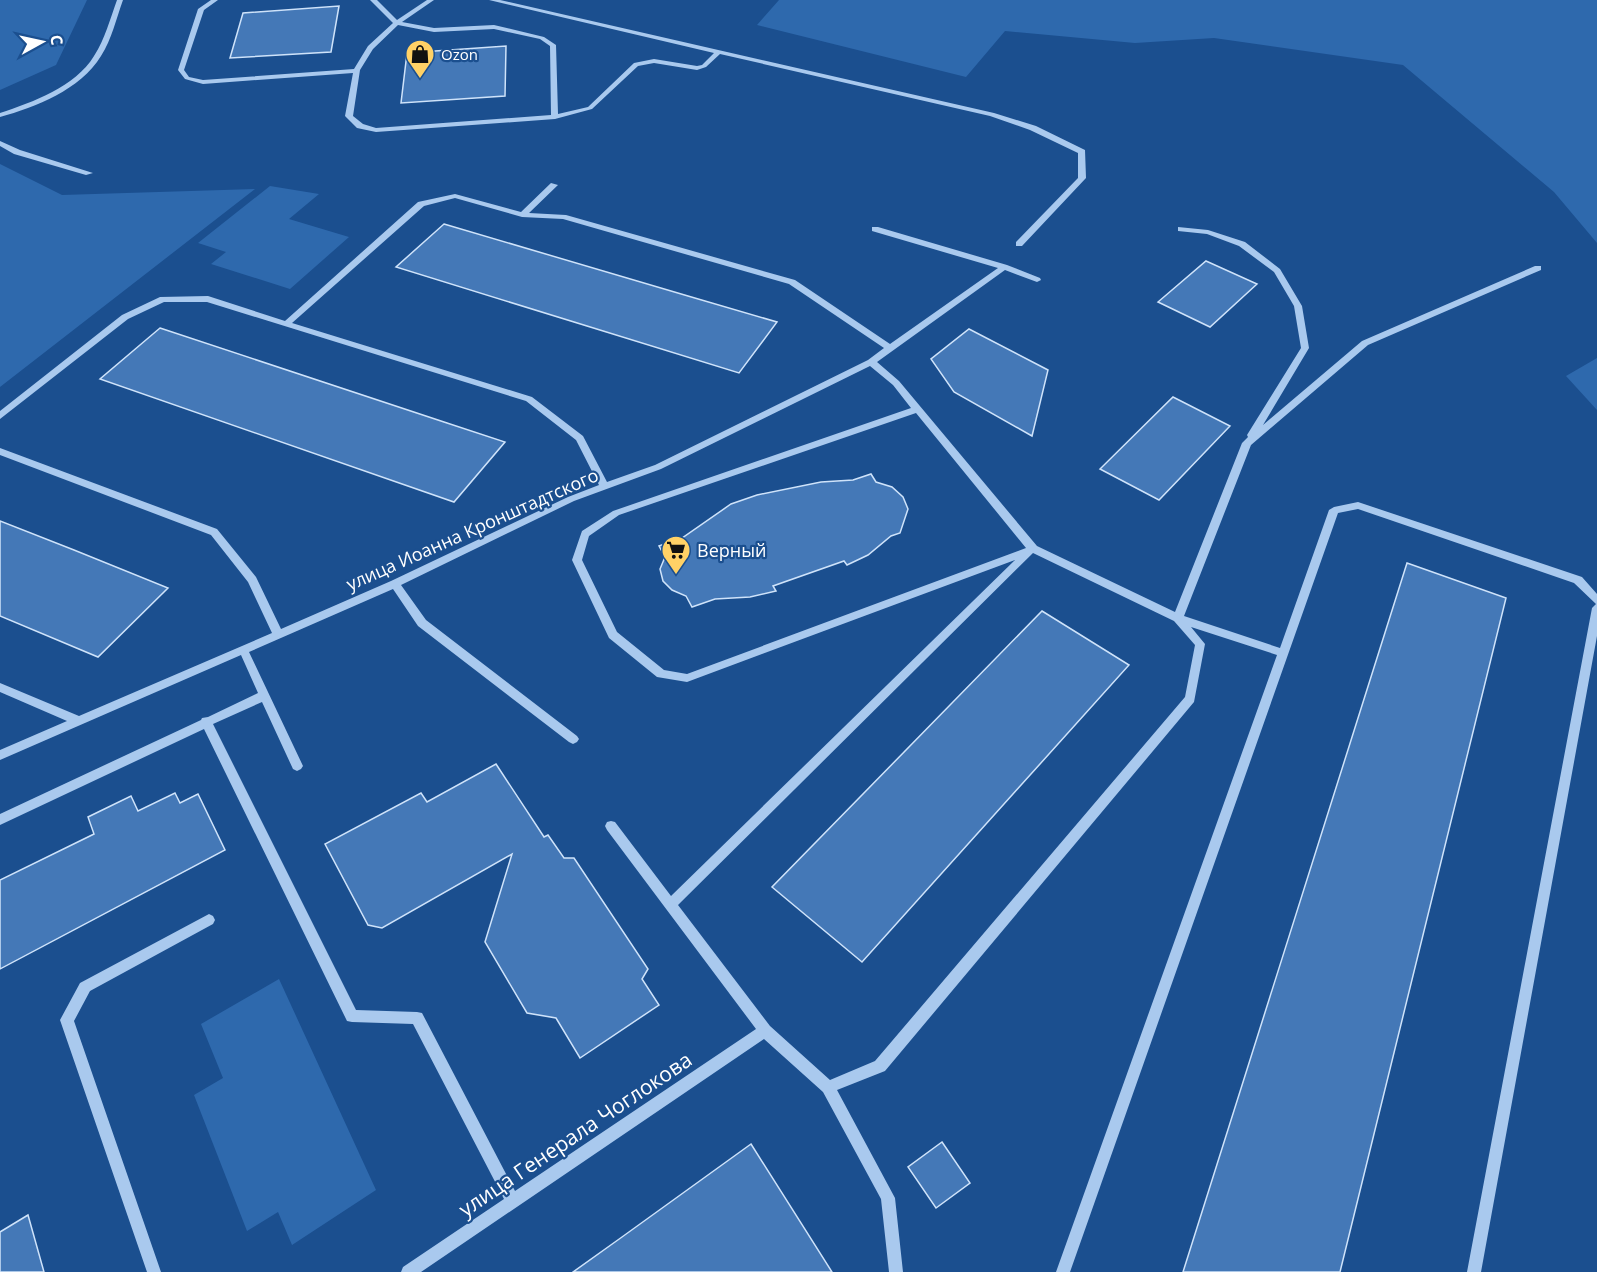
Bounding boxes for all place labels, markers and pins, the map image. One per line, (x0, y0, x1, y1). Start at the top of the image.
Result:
shop icon: Ozon (404, 38, 436, 80)
place label: Ozon (441, 44, 478, 64)
supermarket icon: Верный (660, 534, 692, 576)
place label: Верный (697, 538, 766, 562)

